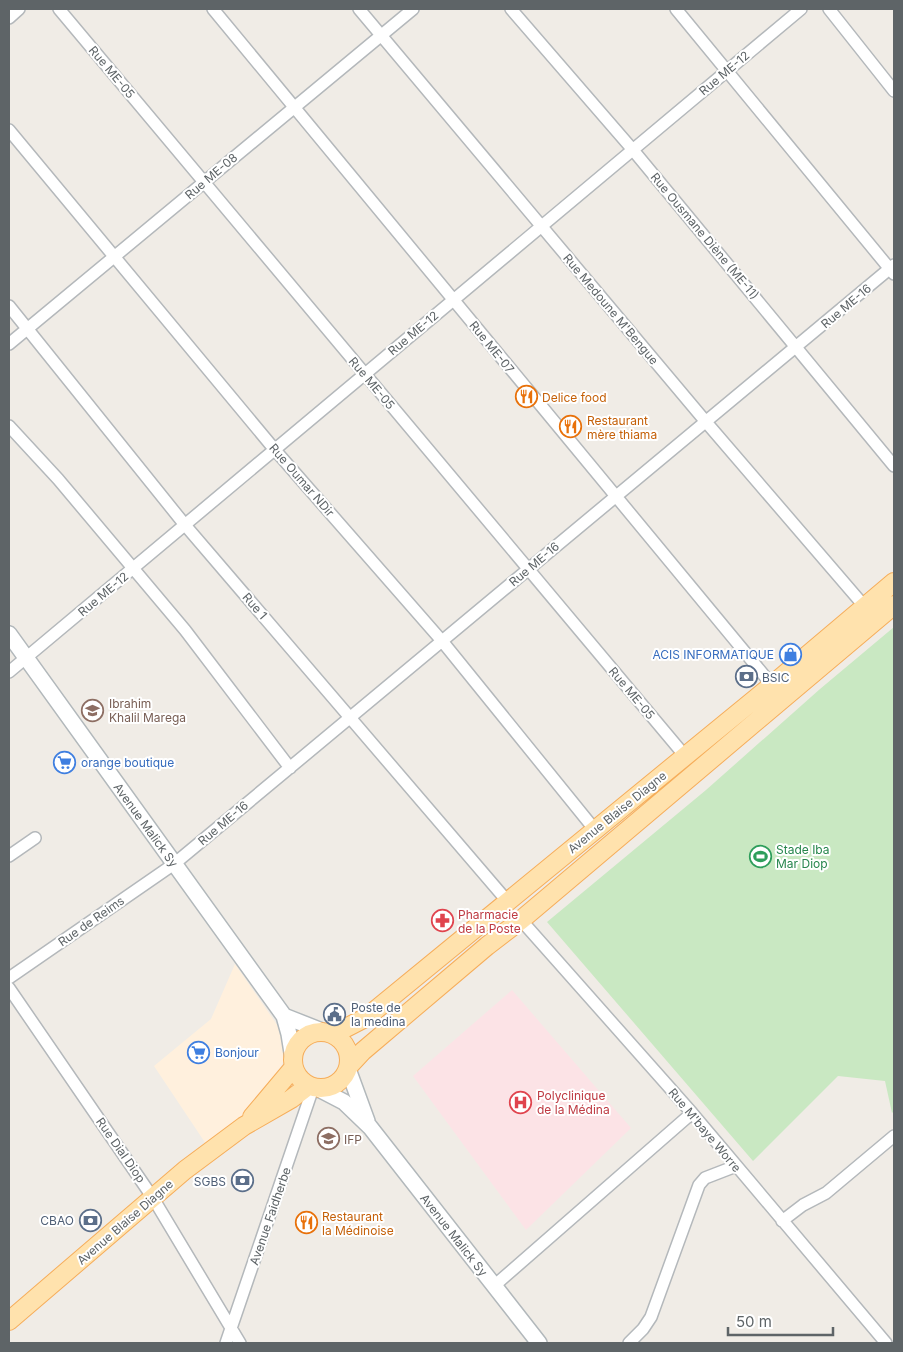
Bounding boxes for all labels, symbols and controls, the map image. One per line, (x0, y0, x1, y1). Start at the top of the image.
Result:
street label: Rue ME-05 (86, 43, 138, 101)
street label: Rue ME-12 (696, 48, 752, 98)
street label: Rue ME-08 (182, 150, 240, 202)
street label: Rue Ousmane Diène (ME-11) (648, 170, 762, 302)
street label: Rue Medoune M'Bengue (560, 251, 662, 367)
street label: Rue ME-16 (818, 281, 874, 331)
street label: Rue ME-12 (385, 308, 441, 358)
street label: Rue ME-07 (466, 318, 518, 376)
street label: Rue ME-05 (346, 354, 398, 412)
restaurant icon: Delice food (514, 385, 538, 409)
place label: Delice food (542, 390, 607, 405)
place label: Restaurant mère thiama (587, 413, 657, 442)
restaurant icon: Restaurant mère thiama (559, 415, 583, 439)
street label: Rue Oumar NDir (266, 440, 338, 520)
street label: Rue ME-16 (506, 539, 562, 589)
street label: Rue ME-12 (75, 569, 131, 619)
street label: Rue 1 (239, 590, 271, 622)
shop icon: ACIS INFORMATIQUE (778, 642, 802, 666)
place label: ACIS INFORMATIQUE (652, 647, 774, 662)
street label: Rue ME-05 (606, 664, 658, 722)
bank icon: BSIC (734, 665, 758, 689)
place label: BSIC (762, 670, 790, 685)
place label: Ibrahim Khalil Marega (109, 696, 186, 725)
school or university icon: Ibrahim Khalil Marega (81, 698, 105, 722)
supermarket icon: orange boutique (53, 750, 77, 774)
place label: orange boutique (81, 755, 174, 770)
street label: Avenue Blaise Diagne (565, 768, 669, 856)
street label: Avenue Malick Sy (110, 780, 182, 870)
street label: Rue ME-16 (195, 798, 251, 848)
place label: Stade Iba Mar Diop (776, 842, 830, 871)
sports icon: Stade Iba Mar Diop (748, 844, 772, 868)
street label: Rue de Reims (55, 893, 127, 949)
place label: Pharmacie de la Poste (458, 907, 521, 936)
pharmacy icon: Pharmacie de la Poste (430, 909, 454, 933)
place label: Poste de la medina (351, 1000, 406, 1029)
public building icon: Poste de la medina (323, 1002, 347, 1026)
supermarket icon: Bonjour (187, 1040, 211, 1064)
place label: Bonjour (215, 1045, 259, 1060)
street label: Rue M'baye Worre (666, 1085, 744, 1175)
place label: Polyclinique de la Médina (537, 1088, 610, 1117)
hospital icon: Polyclinique de la Médina (509, 1090, 533, 1114)
street label: Rue Dial Diop (93, 1115, 149, 1185)
school or university icon: IFP (316, 1127, 340, 1151)
place label: IFP (344, 1132, 362, 1147)
street label: Avenue Faidherbe (246, 1165, 294, 1267)
bank icon: SGBS (230, 1169, 254, 1193)
place label: SGBS (194, 1174, 226, 1189)
street label: Avenue Blaise Diagne (74, 1176, 176, 1268)
street label: Avenue Malick Sy (417, 1191, 491, 1279)
bank icon: CBAO (78, 1208, 102, 1232)
place label: Restaurant la Médinoise (322, 1209, 394, 1238)
restaurant icon: Restaurant la Médinoise (294, 1211, 318, 1235)
place label: CBAO (40, 1213, 74, 1228)
scale bar (728, 1304, 833, 1336)
text: 50 m (736, 1312, 772, 1331)

